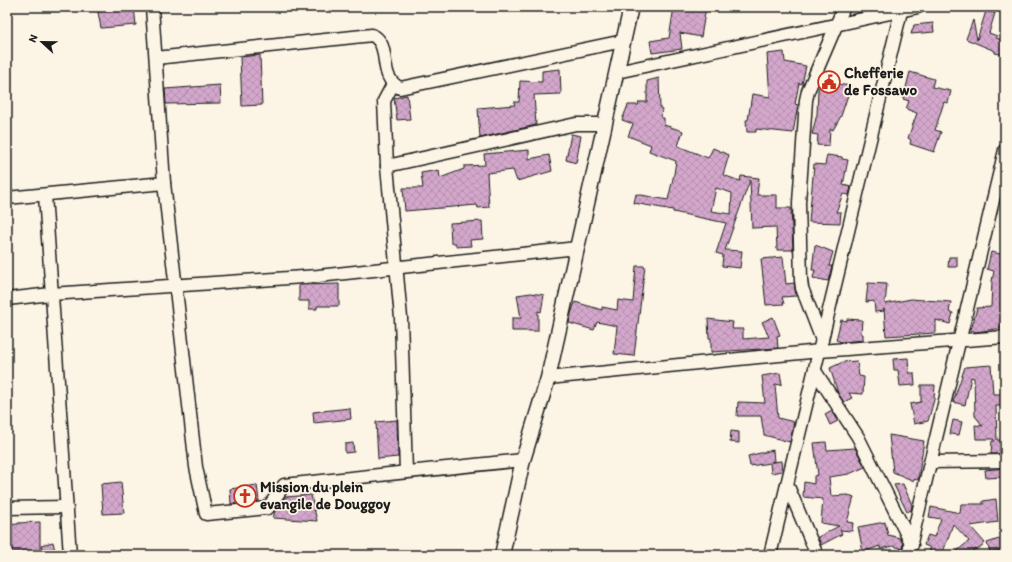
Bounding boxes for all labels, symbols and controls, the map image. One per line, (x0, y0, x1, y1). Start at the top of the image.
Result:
north arrow (22, 22, 62, 62)
text: N (26, 33, 41, 44)
place label: Chefferie de Fossawo (844, 64, 917, 99)
public building icon: Chefferie de Fossawo (816, 69, 842, 95)
place label: Mission du plein evangile de Douggoy (260, 478, 391, 514)
church icon: Mission du plein evangile de Douggoy (232, 483, 258, 509)

